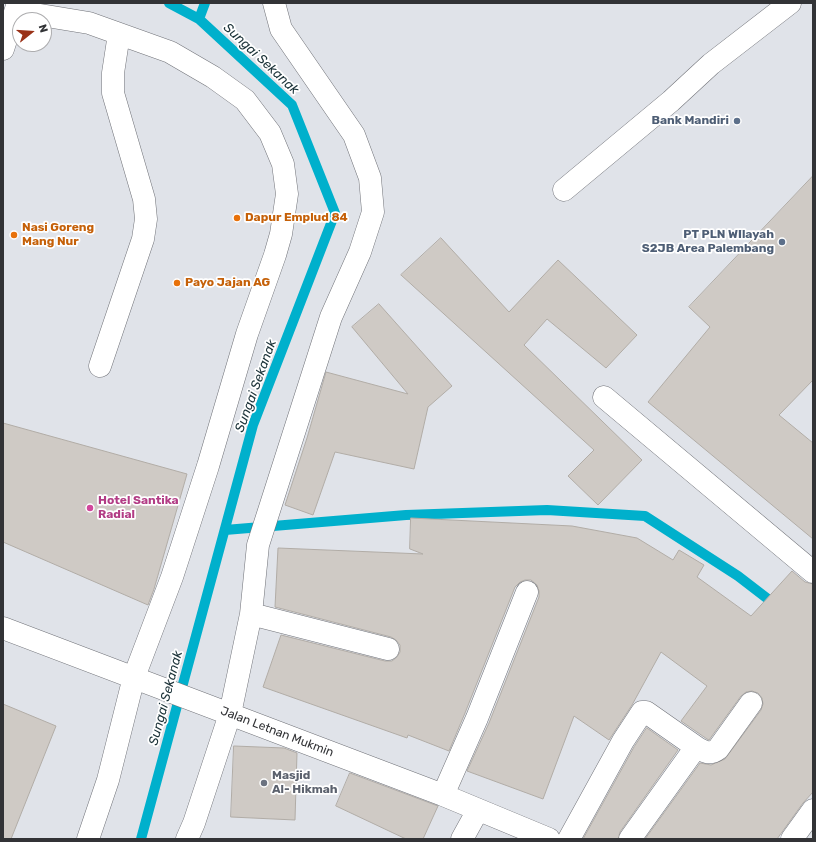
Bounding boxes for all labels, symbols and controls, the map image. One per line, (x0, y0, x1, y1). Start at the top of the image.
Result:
north arrow (12, 12, 52, 52)
water label: Sungai Sekanak (220, 20, 302, 98)
text: N (36, 23, 50, 34)
place label: Bank Mandiri (652, 114, 729, 128)
marker: Bank Mandiri (732, 116, 742, 126)
place label: Dapur Emplud 84 (245, 211, 348, 225)
marker: Dapur Emplud 84 (232, 213, 242, 223)
place label: Nasi Goreng Mang Nur (22, 221, 94, 249)
place label: PT PLN WIlayah S2JB Area Palembang (642, 228, 774, 256)
marker: Nasi Goreng Mang Nur (9, 230, 19, 240)
marker: PT PLN WIlayah S2JB Area Palembang (777, 237, 787, 247)
place label: Payo Jajan AG (185, 276, 270, 290)
marker: Payo Jajan AG (172, 278, 182, 288)
water label: Sungai Sekanak (232, 338, 280, 434)
place label: Hotel Santika Radial (98, 494, 179, 522)
marker: Hotel Santika Radial (85, 503, 95, 513)
water label: Sungai Sekanak (146, 649, 186, 747)
street label: Jalan Letnan Mukmin (218, 704, 336, 760)
place label: Masjid Al- Hikmah (272, 769, 338, 797)
marker: Masjid Al- Hikmah (259, 778, 269, 788)

